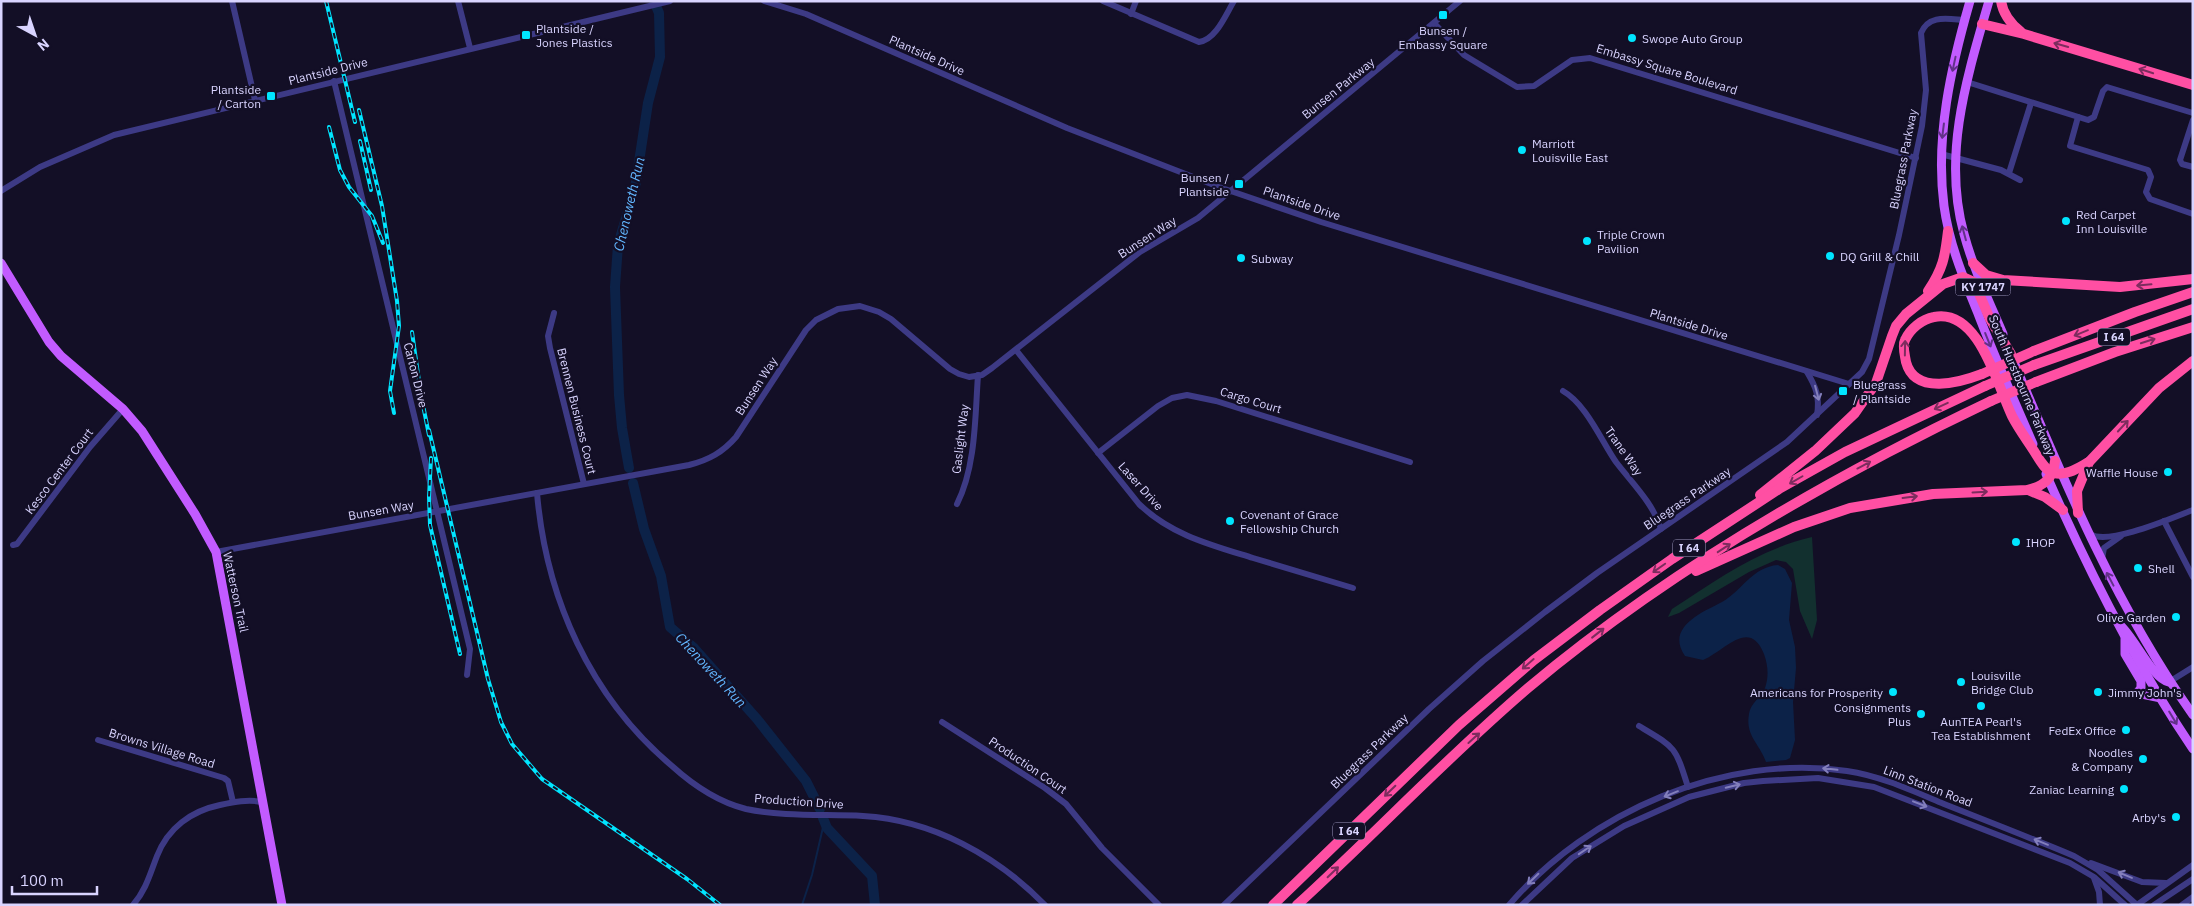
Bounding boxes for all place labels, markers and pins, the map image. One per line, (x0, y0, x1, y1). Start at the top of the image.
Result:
marker: Bunsen / Embassy Square (1437, 9, 1449, 21)
place label: Plantside / Jones Plastics (536, 21, 613, 50)
place label: Bunsen / Embassy Square (1398, 23, 1488, 52)
marker: Plantside / Jones Plastics (520, 29, 532, 41)
place label: Swope Auto Group (1642, 31, 1743, 46)
marker: Swope Auto Group (1626, 32, 1638, 44)
place label: Plantside / Carton (211, 82, 261, 111)
marker: Plantside / Carton (265, 90, 277, 102)
place label: Marriott Louisville East (1532, 136, 1608, 165)
marker: Marriott Louisville East (1516, 144, 1528, 156)
place label: Bunsen / Plantside (1179, 170, 1229, 199)
marker: Bunsen / Plantside (1233, 178, 1245, 190)
place label: Red Carpet Inn Louisville (2076, 207, 2148, 236)
marker: Red Carpet Inn Louisville (2060, 215, 2072, 227)
place label: Triple Crown Pavilion (1597, 227, 1665, 256)
marker: Triple Crown Pavilion (1581, 235, 1593, 247)
place label: DQ Grill & Chill (1840, 249, 1919, 264)
marker: DQ Grill & Chill (1824, 250, 1836, 262)
place label: Subway (1251, 251, 1293, 266)
marker: Subway (1235, 252, 1247, 264)
place label: Bluegrass / Plantside (1853, 377, 1911, 406)
marker: Bluegrass / Plantside (1837, 385, 1849, 397)
place label: Waffle House (2086, 465, 2158, 480)
marker: Waffle House (2162, 466, 2174, 478)
place label: Covenant of Grace Fellowship Church (1240, 507, 1339, 536)
marker: Covenant of Grace Fellowship Church (1224, 515, 1236, 527)
place label: IHOP (2026, 535, 2055, 550)
marker: IHOP (2010, 536, 2022, 548)
place label: Shell (2148, 561, 2175, 576)
marker: Shell (2132, 562, 2144, 574)
place label: Olive Garden (2097, 610, 2166, 625)
marker: Olive Garden (2170, 611, 2182, 623)
place label: Louisville Bridge Club (1971, 668, 2033, 697)
marker: Louisville Bridge Club (1955, 676, 1967, 688)
place label: Americans for Prosperity (1750, 685, 1883, 700)
place label: Jimmy John's (2108, 685, 2182, 700)
marker: Americans for Prosperity (1887, 686, 1899, 698)
marker: Jimmy John's (2092, 686, 2104, 698)
place label: Consignments Plus (1834, 700, 1911, 729)
marker: AunTEA Pearl's Tea Establishment (1975, 700, 1987, 712)
marker: Consignments Plus (1915, 708, 1927, 720)
place label: AunTEA Pearl's Tea Establishment (1931, 714, 2031, 743)
place label: FedEx Office (2048, 723, 2116, 738)
marker: FedEx Office (2120, 724, 2132, 736)
place label: Noodles & Company (2071, 745, 2133, 774)
marker: Noodles & Company (2137, 753, 2149, 765)
place label: Zaniac Learning (2029, 782, 2115, 797)
marker: Zaniac Learning (2118, 783, 2130, 795)
place label: Arby's (2132, 810, 2166, 825)
marker: Arby's (2170, 811, 2182, 823)

